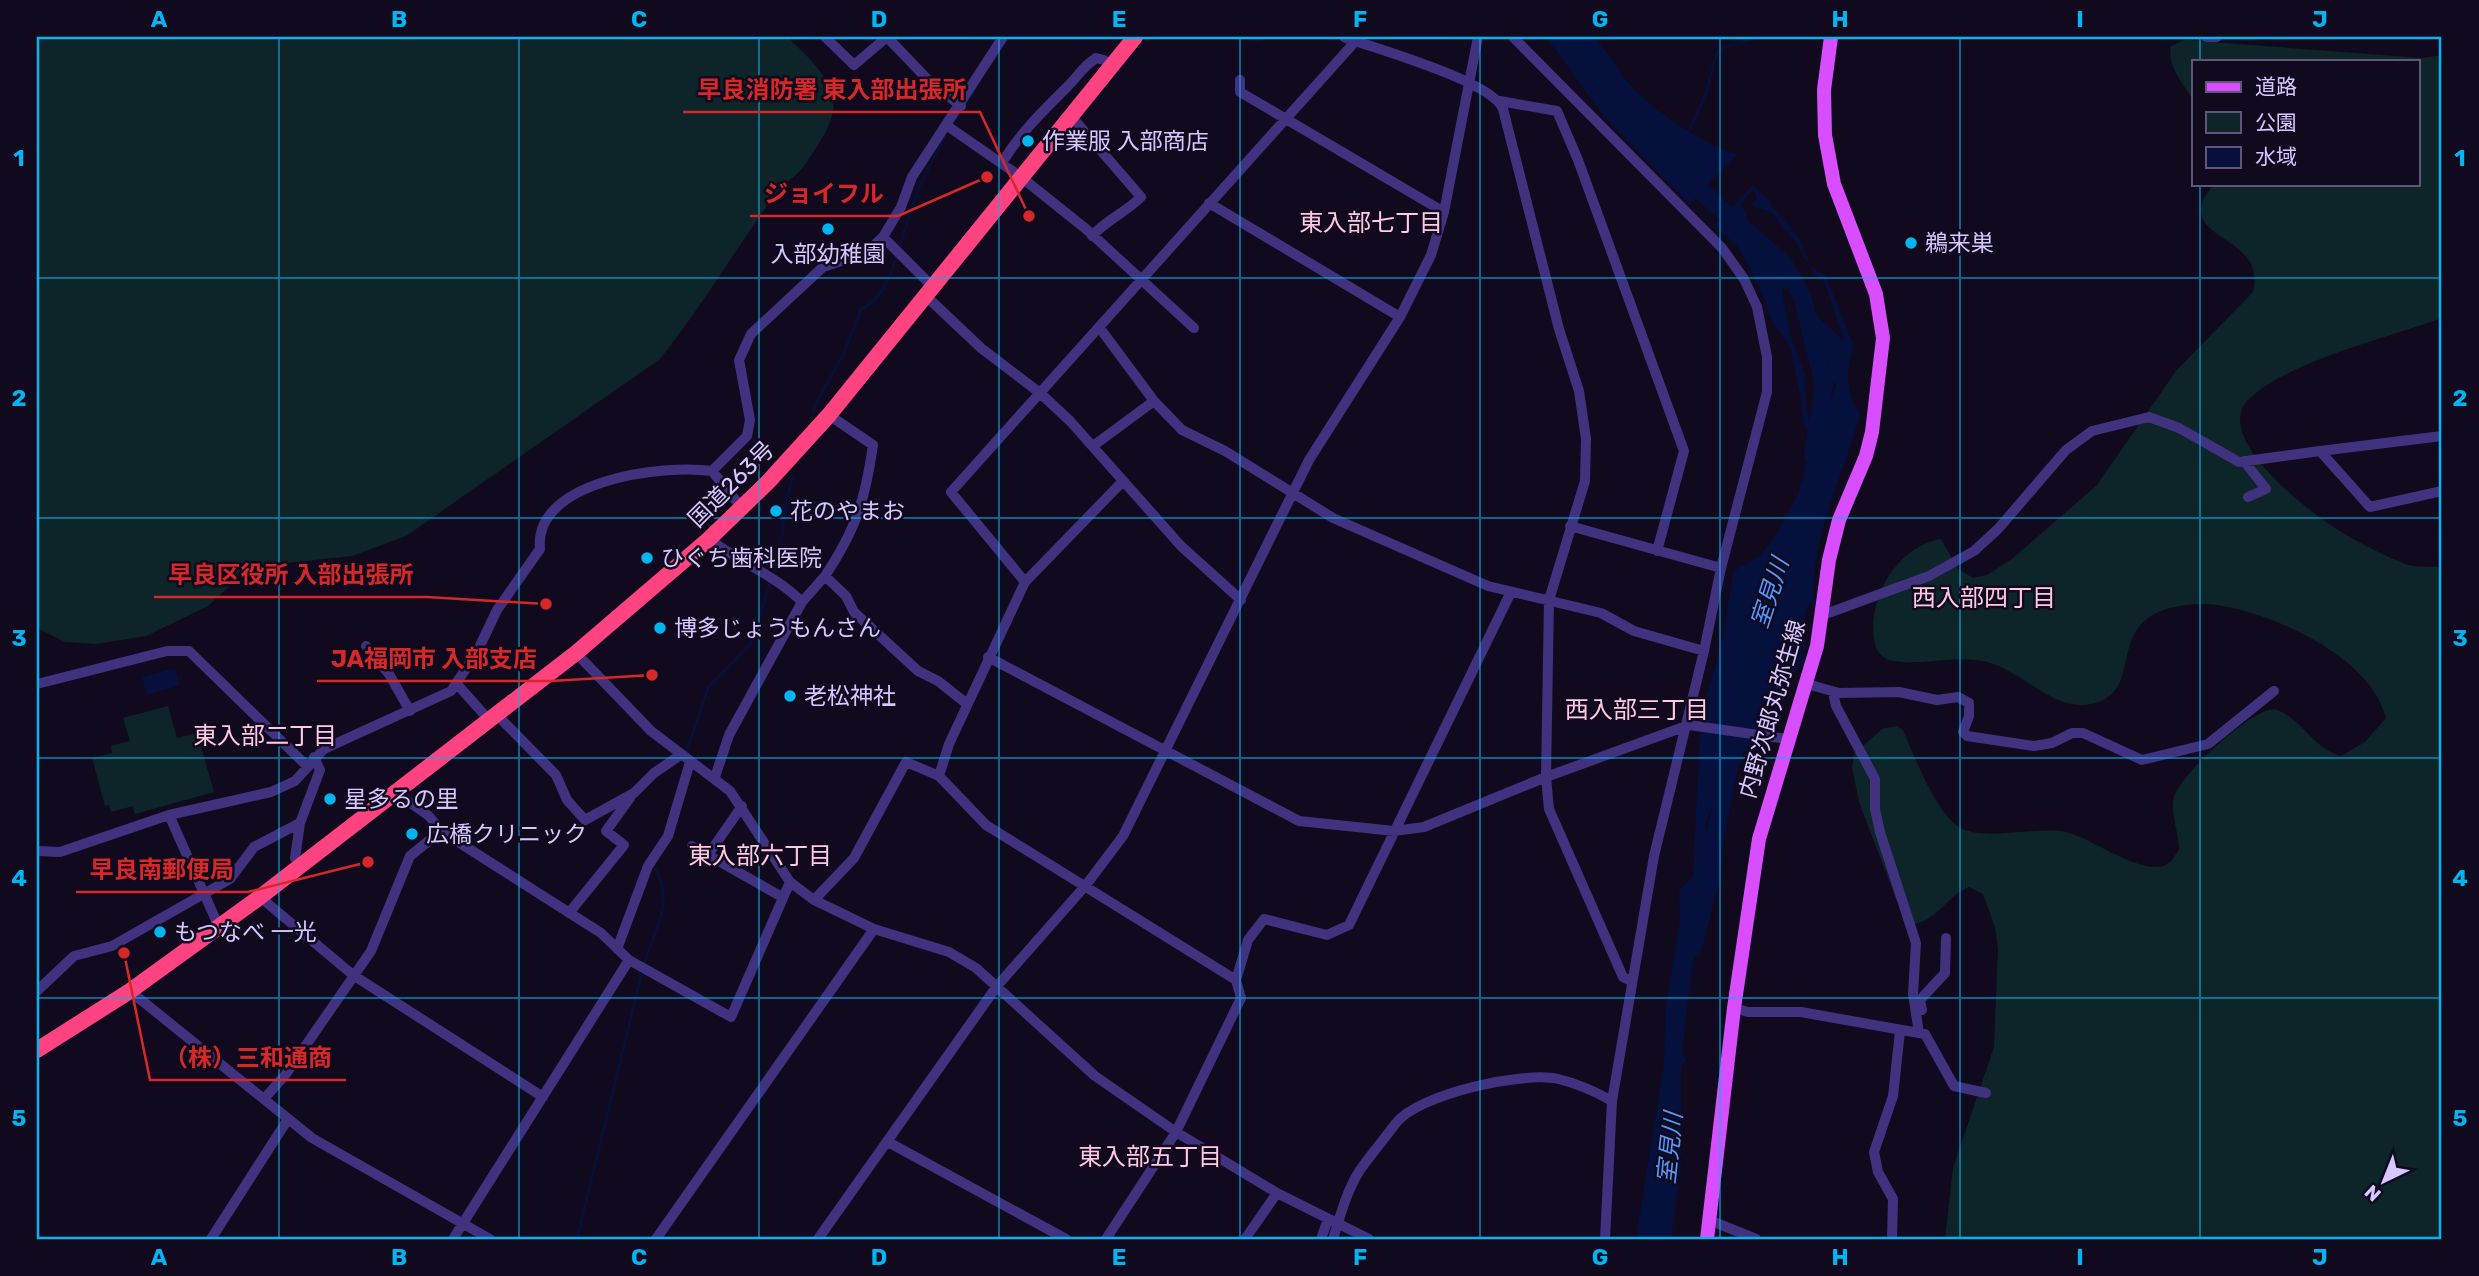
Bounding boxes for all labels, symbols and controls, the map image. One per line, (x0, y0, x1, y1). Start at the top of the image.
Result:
text: A (151, 5, 168, 33)
text: B (391, 5, 407, 33)
text: C (631, 5, 647, 33)
text: D (871, 5, 887, 33)
text: E (1112, 5, 1126, 33)
text: F (1353, 5, 1367, 33)
text: G (1592, 5, 1608, 33)
text: H (1831, 5, 1849, 33)
text: I (2076, 5, 2084, 33)
text: J (2312, 5, 2328, 33)
legend (2192, 60, 2420, 186)
callout: 早良消防署 東入部出張所 (683, 67, 980, 112)
text: 道路 (2255, 74, 2297, 99)
text: 早良消防署 東入部出張所 (697, 76, 967, 104)
text: 公園 (2255, 110, 2297, 135)
place label: 作業服 入部商店 (1042, 127, 1209, 155)
marker: 作業服 入部商店 (1020, 133, 1036, 149)
text: 1 (13, 144, 25, 172)
text: 水域 (2255, 144, 2297, 169)
text: 1 (2454, 144, 2466, 172)
callout: ジョイフル (750, 171, 898, 216)
text: ジョイフル (764, 180, 884, 208)
district label: 東入部七丁目 (1299, 209, 1443, 237)
marker: 入部幼稚園 (820, 221, 836, 237)
place label: 鵜来巣 (1925, 229, 1994, 257)
marker: 鵜来巣 (1903, 235, 1919, 251)
place label: 入部幼稚園 (771, 240, 886, 268)
text: 2 (12, 384, 26, 412)
text: 2 (2453, 384, 2467, 412)
street label: 国道263号 (682, 435, 780, 533)
place label: 花のやまお (790, 497, 905, 525)
marker: 花のやまお (768, 503, 784, 519)
place label: ひぐち歯科医院 (661, 544, 822, 572)
marker: ひぐち歯科医院 (639, 550, 655, 566)
callout: 早良区役所 入部出張所 (154, 552, 427, 597)
water label: 室見川 (1746, 552, 1795, 632)
text: 早良区役所 入部出張所 (168, 561, 414, 589)
district label: 西入部四丁目 (1912, 584, 2056, 612)
place label: 博多じょうもんさん (674, 614, 881, 642)
street label: 内野次郎丸弥生線 (1733, 617, 1811, 801)
marker: 博多じょうもんさん (652, 620, 668, 636)
text: 3 (11, 624, 27, 652)
text: 3 (2452, 624, 2468, 652)
callout: JA福岡市 入部支店 (317, 636, 551, 681)
text: JA福岡市 入部支店 (331, 645, 537, 673)
place label: 老松神社 (804, 682, 896, 710)
marker: 老松神社 (782, 688, 798, 704)
district label: 西入部三丁目 (1565, 696, 1709, 724)
district label: 東入部二丁目 (193, 722, 337, 750)
place label: 星多るの里 (344, 785, 459, 813)
marker: 星多るの里 (322, 791, 338, 807)
place label: 広橋クリニック (426, 820, 587, 848)
marker: 広橋クリニック (404, 826, 420, 842)
district label: 東入部六丁目 (688, 842, 832, 870)
callout: 早良南郵便局 (76, 847, 248, 892)
text: 早良南郵便局 (90, 856, 234, 884)
text: 4 (11, 864, 27, 892)
text: 4 (2452, 864, 2468, 892)
place label: もつなべ 一光 (174, 918, 317, 946)
marker: もつなべ 一光 (152, 924, 168, 940)
callout: （株）三和通商 (150, 1035, 346, 1080)
text: （株）三和通商 (164, 1044, 332, 1072)
text: 5 (12, 1104, 27, 1132)
text: 5 (2453, 1104, 2468, 1132)
water label: 室見川 (1652, 1108, 1688, 1185)
district label: 東入部五丁目 (1078, 1143, 1222, 1171)
north arrow (2350, 1146, 2420, 1216)
text: N (2360, 1180, 2386, 1206)
text: A (151, 1243, 168, 1271)
text: B (391, 1243, 407, 1271)
text: C (631, 1243, 647, 1271)
text: D (871, 1243, 887, 1271)
text: E (1112, 1243, 1126, 1271)
text: F (1353, 1243, 1367, 1271)
text: G (1592, 1243, 1608, 1271)
text: H (1831, 1243, 1849, 1271)
text: I (2076, 1243, 2084, 1271)
text: J (2312, 1243, 2328, 1271)

